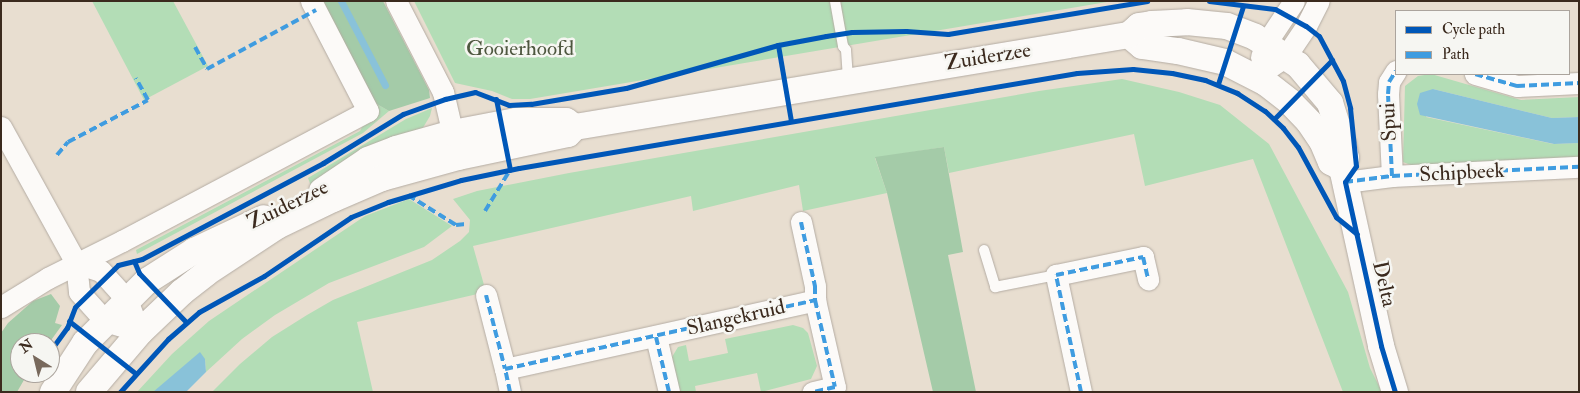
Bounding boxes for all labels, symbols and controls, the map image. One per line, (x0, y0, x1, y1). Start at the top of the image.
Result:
legend (1395, 10, 1570, 75)
text: Cycle path (1442, 20, 1505, 39)
park label: Gooierhoofd (466, 36, 574, 62)
street label: Zuiderzee (943, 38, 1033, 76)
text: Path (1442, 45, 1469, 64)
street label: Spui (1375, 102, 1403, 142)
street label: Schipbeek (1419, 158, 1505, 188)
street label: Zuiderzee (243, 175, 333, 235)
street label: Delta (1366, 258, 1402, 310)
street label: Slangekruid (684, 294, 788, 342)
north arrow (10, 333, 60, 383)
text: N (16, 336, 37, 357)

